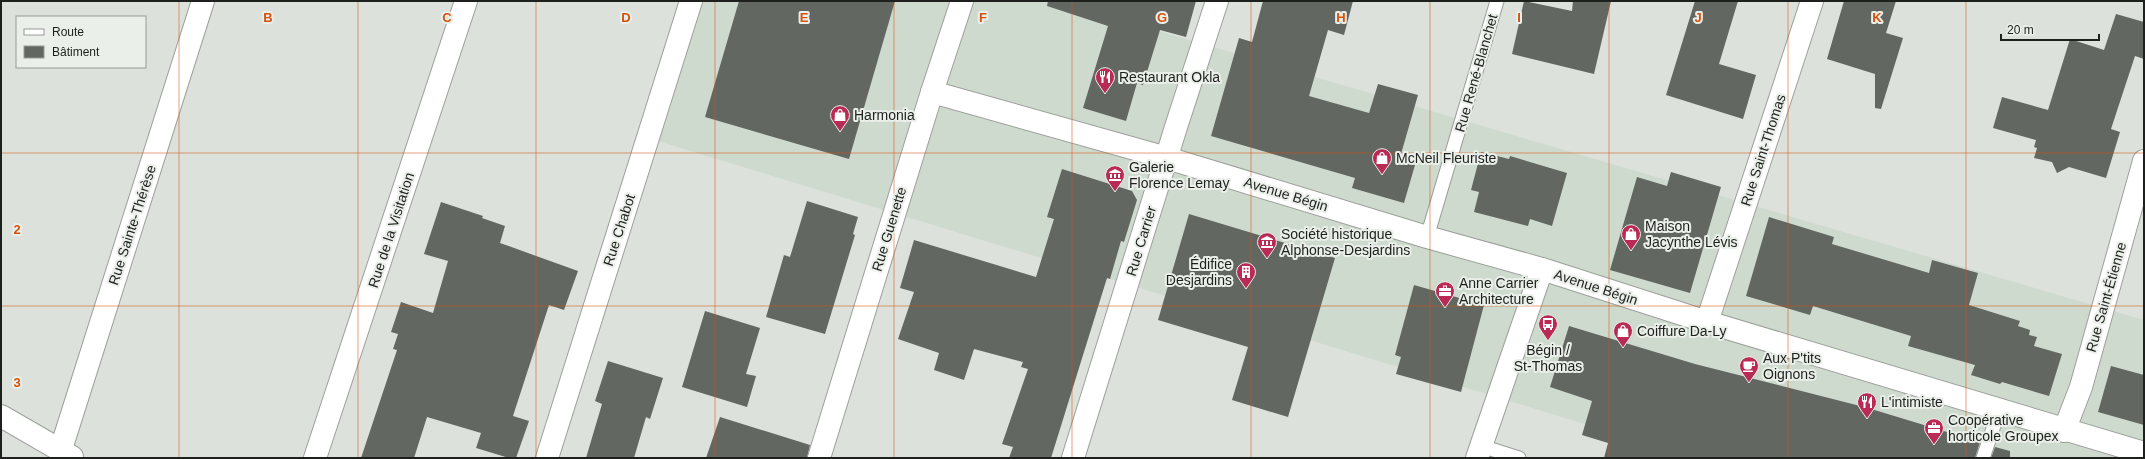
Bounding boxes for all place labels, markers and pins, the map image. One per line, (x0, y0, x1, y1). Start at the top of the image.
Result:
restaurant icon: Restaurant Okla (1094, 66, 1116, 94)
place label: Restaurant Okla (1119, 69, 1220, 85)
shop icon: Harmonia (829, 104, 851, 132)
place label: Harmonia (854, 107, 915, 123)
shop icon: McNeil Fleuriste (1371, 147, 1393, 175)
place label: McNeil Fleuriste (1396, 150, 1497, 166)
place label: Galerie Florence Lemay (1129, 159, 1229, 191)
museum icon: Galerie Florence Lemay (1104, 164, 1126, 192)
place label: Maison Jacynthe Lévis (1645, 218, 1738, 250)
shop icon: Maison Jacynthe Lévis (1620, 223, 1642, 251)
place label: Société historique Alphonse-Desjardins (1281, 226, 1410, 258)
museum icon: Société historique Alphonse-Desjardins (1256, 231, 1278, 259)
place label: Édifice Desjardins (1166, 256, 1232, 288)
building icon: Édifice Desjardins (1235, 261, 1257, 289)
place label: Anne Carrier Architecture (1459, 275, 1539, 307)
office icon: Anne Carrier Architecture (1434, 280, 1456, 308)
bus stop icon: Bégin / St-Thomas (1537, 313, 1559, 341)
shop icon: Coiffure Da-Ly (1612, 320, 1634, 348)
place label: Coiffure Da-Ly (1637, 323, 1726, 339)
place label: Bégin / St-Thomas (1514, 342, 1582, 374)
place label: Aux P'tits Oignons (1763, 350, 1821, 382)
cafe icon: Aux P'tits Oignons (1738, 355, 1760, 383)
restaurant icon: L'intimiste (1856, 391, 1878, 419)
place label: L'intimiste (1881, 394, 1943, 410)
place label: Coopérative horticole Groupex (1948, 412, 2059, 444)
office icon: Coopérative horticole Groupex (1923, 417, 1945, 445)

